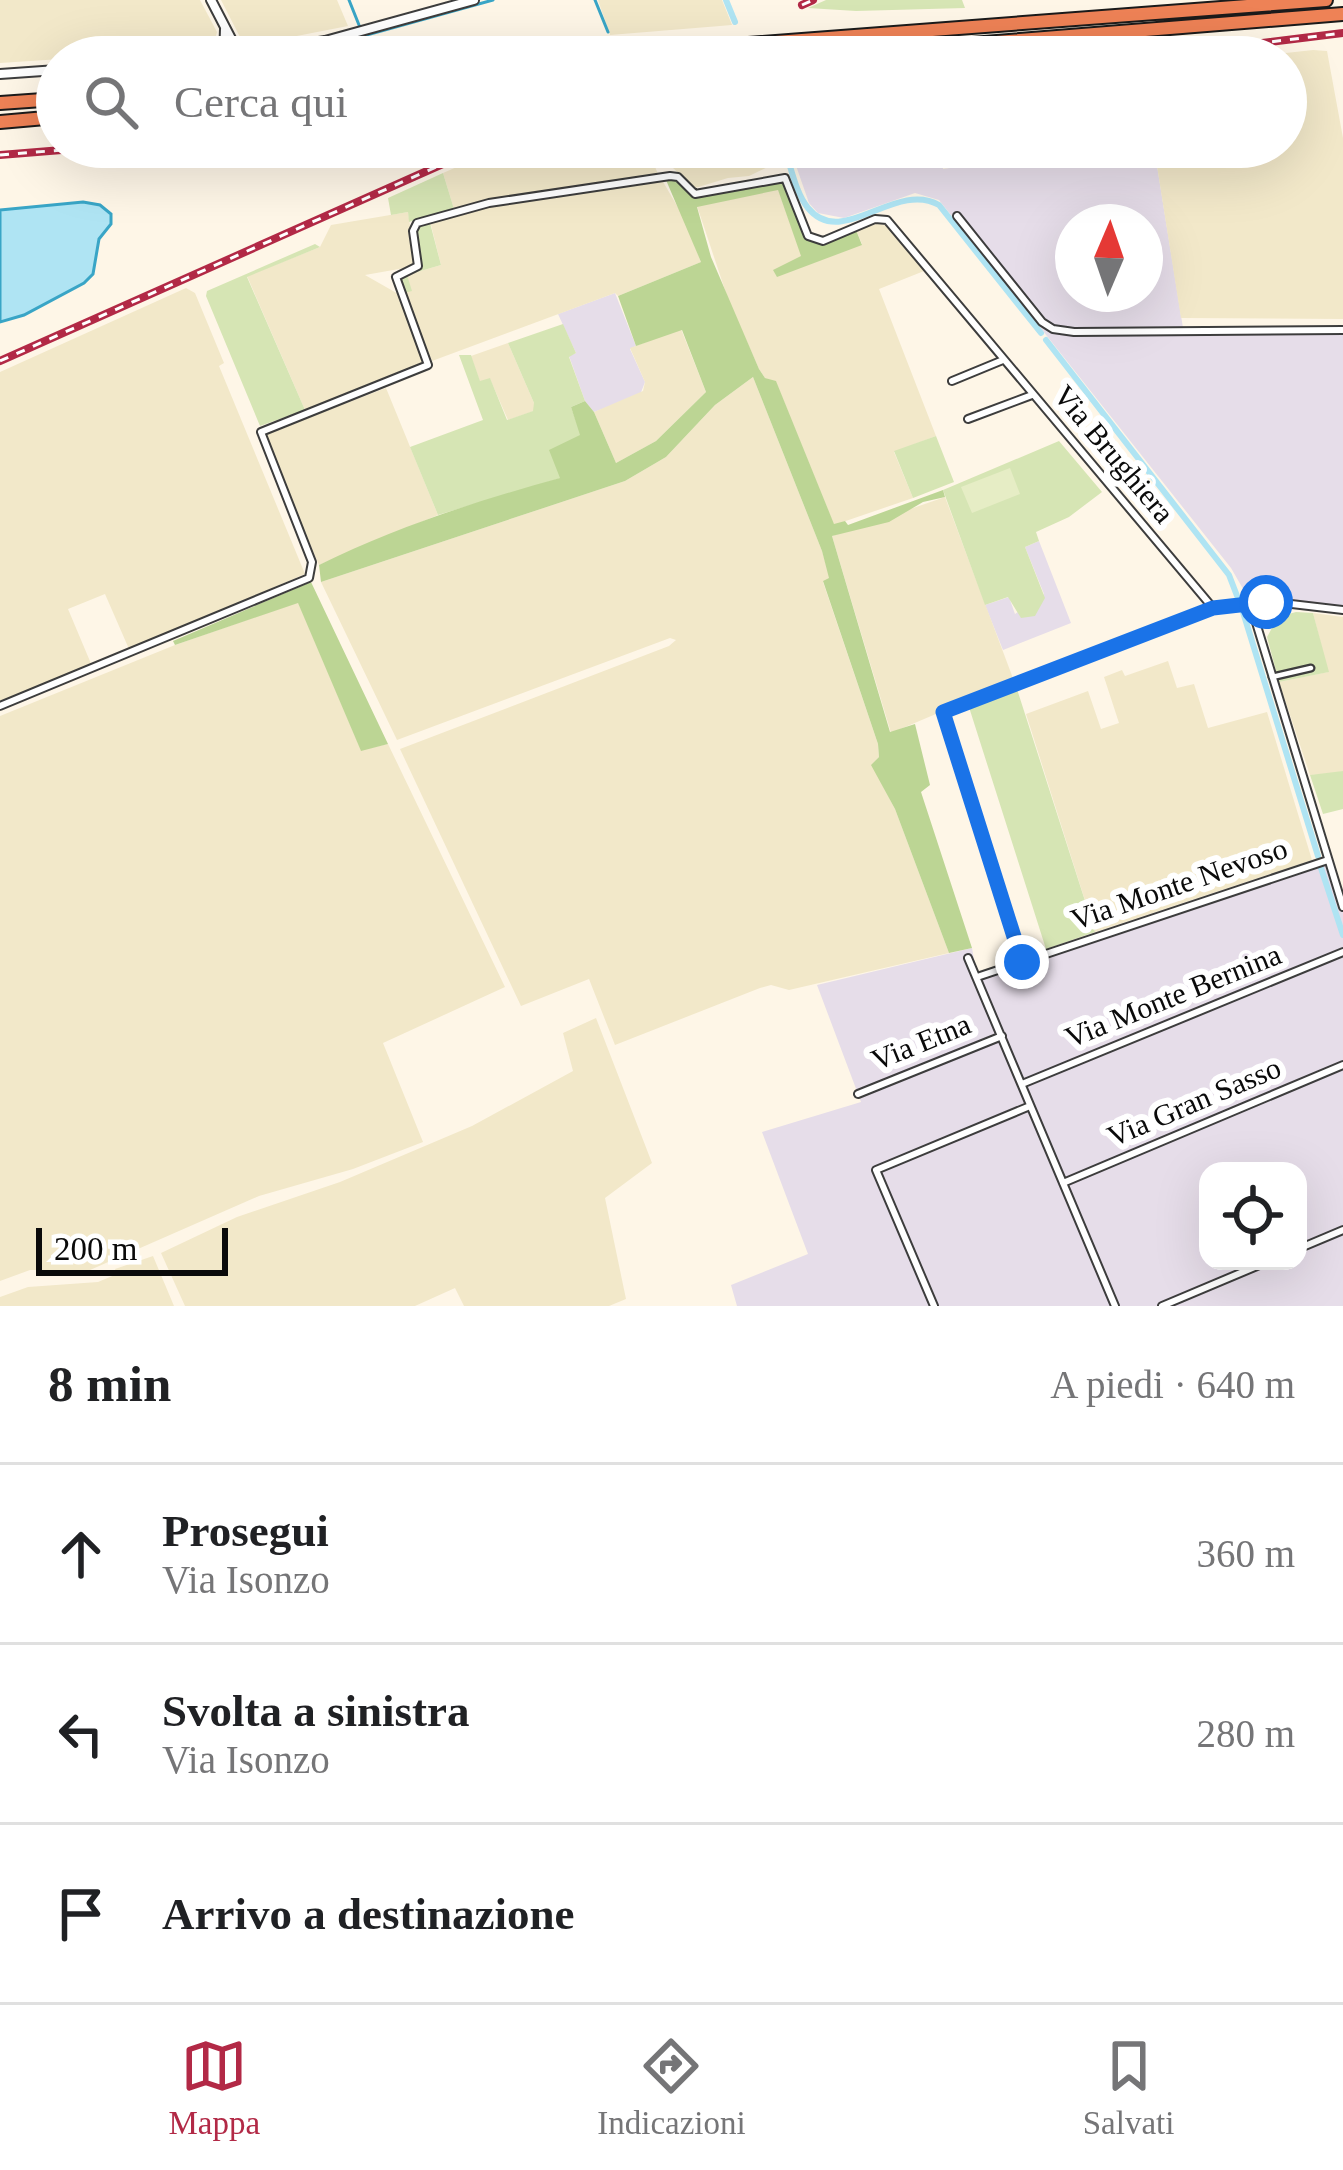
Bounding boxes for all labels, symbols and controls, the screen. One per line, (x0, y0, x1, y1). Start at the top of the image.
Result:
search box (36, 36, 1307, 168)
icon: search (78, 69, 144, 135)
text: Cerca qui (174, 77, 348, 127)
north arrow (1055, 204, 1163, 312)
street label: Via Brughiera (1047, 378, 1181, 529)
route start (1239, 575, 1293, 629)
street label: Via Monte Nevoso (1066, 831, 1291, 936)
route end (995, 935, 1049, 989)
street label: Via Monte Bernina (1060, 937, 1286, 1054)
street label: Via Etna (866, 1007, 975, 1076)
street label: Via Gran Sasso (1102, 1050, 1285, 1153)
map controls (1199, 1162, 1307, 1270)
button: locate (1199, 1162, 1307, 1270)
scale bar (36, 1222, 228, 1275)
text: 200 m (54, 1231, 137, 1267)
text: 8 min (48, 1356, 171, 1412)
text: A piedi · 640 m (1050, 1363, 1295, 1406)
text: Prosegui (162, 1506, 329, 1556)
icon: ahead (48, 1521, 114, 1587)
text: 360 m (1196, 1532, 1295, 1575)
text: Via Isonzo (162, 1558, 330, 1601)
text: Svolta a sinistra (162, 1686, 470, 1736)
icon: left (48, 1701, 114, 1767)
text: 280 m (1196, 1712, 1295, 1755)
text: Via Isonzo (162, 1738, 330, 1781)
icon: arrive (48, 1881, 114, 1947)
text: Arrivo a destinazione (162, 1889, 574, 1939)
tab: Mappa (169, 2033, 260, 2142)
tab: Indicazioni (597, 2033, 746, 2142)
tab: Salvati (1083, 2033, 1174, 2142)

